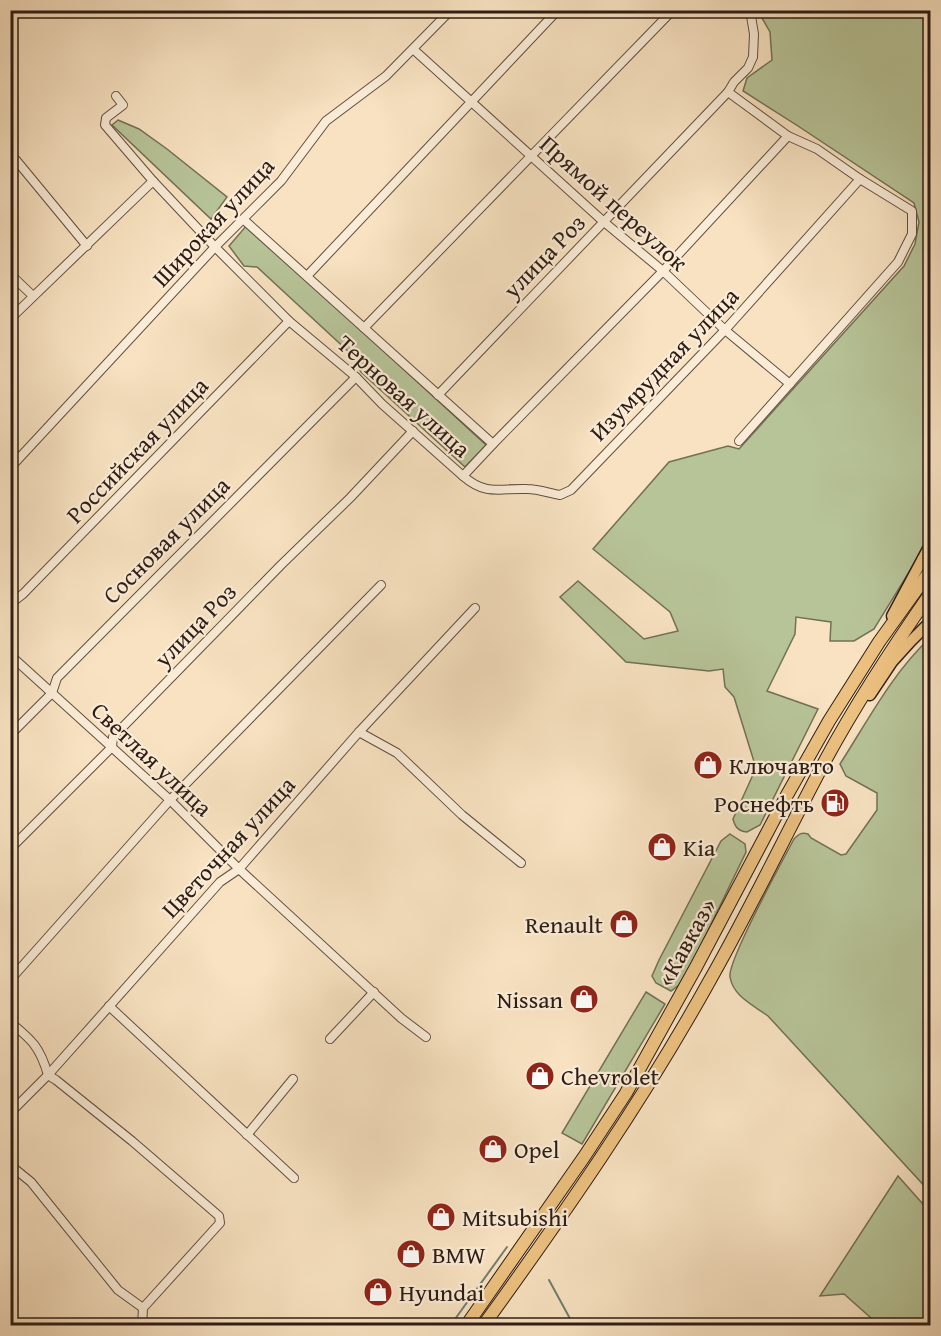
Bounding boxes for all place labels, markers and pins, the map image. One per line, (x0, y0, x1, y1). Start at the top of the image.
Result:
place label: Ключавто (729, 748, 834, 783)
shop icon: Ключавто (692, 749, 724, 781)
place label: Роснефть (714, 786, 814, 821)
fuel station icon: Роснефть (819, 787, 851, 819)
place label: Kia (683, 830, 716, 865)
shop icon: Kia (646, 831, 678, 863)
place label: Renault (525, 907, 604, 942)
shop icon: Renault (608, 908, 640, 940)
place label: Nissan (497, 982, 564, 1017)
shop icon: Nissan (568, 983, 600, 1015)
place label: Chevrolet (561, 1059, 660, 1094)
shop icon: Chevrolet (524, 1060, 556, 1092)
place label: Opel (514, 1132, 560, 1167)
shop icon: Opel (477, 1133, 509, 1165)
place label: Mitsubishi (462, 1200, 569, 1235)
shop icon: Mitsubishi (425, 1201, 457, 1233)
place label: BMW (432, 1237, 486, 1272)
shop icon: BMW (395, 1238, 427, 1270)
place label: Hyundai (399, 1275, 484, 1310)
shop icon: Hyundai (362, 1276, 394, 1308)

